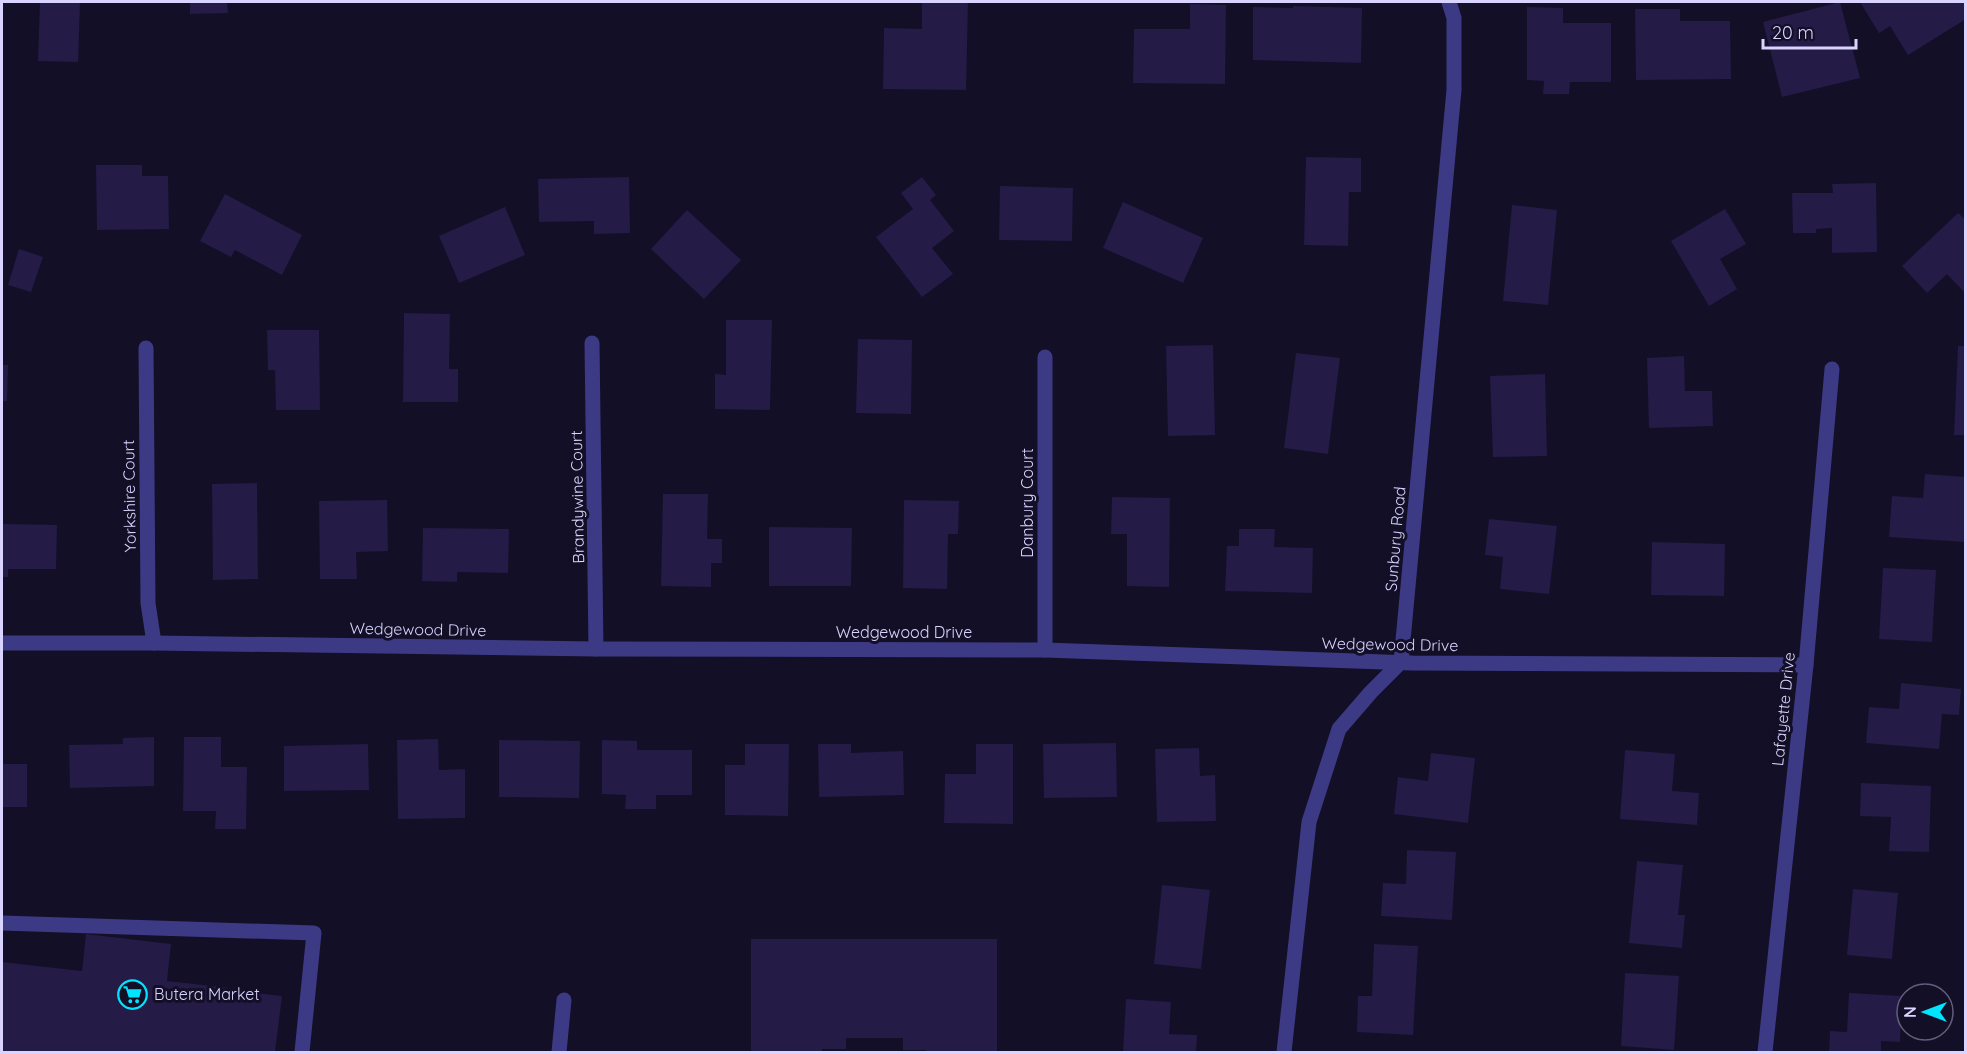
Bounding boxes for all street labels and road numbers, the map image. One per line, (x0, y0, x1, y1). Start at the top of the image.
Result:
street label: Brandywine Court (566, 430, 588, 564)
street label: Yorkshire Court (118, 440, 140, 552)
street label: Danbury Court (1017, 448, 1037, 558)
street label: Sunbury Road (1380, 486, 1410, 592)
street label: Wedgewood Drive (350, 618, 486, 640)
street label: Wedgewood Drive (836, 622, 972, 642)
street label: Wedgewood Drive (1322, 633, 1458, 655)
street label: Lafayette Drive (1767, 651, 1799, 767)

